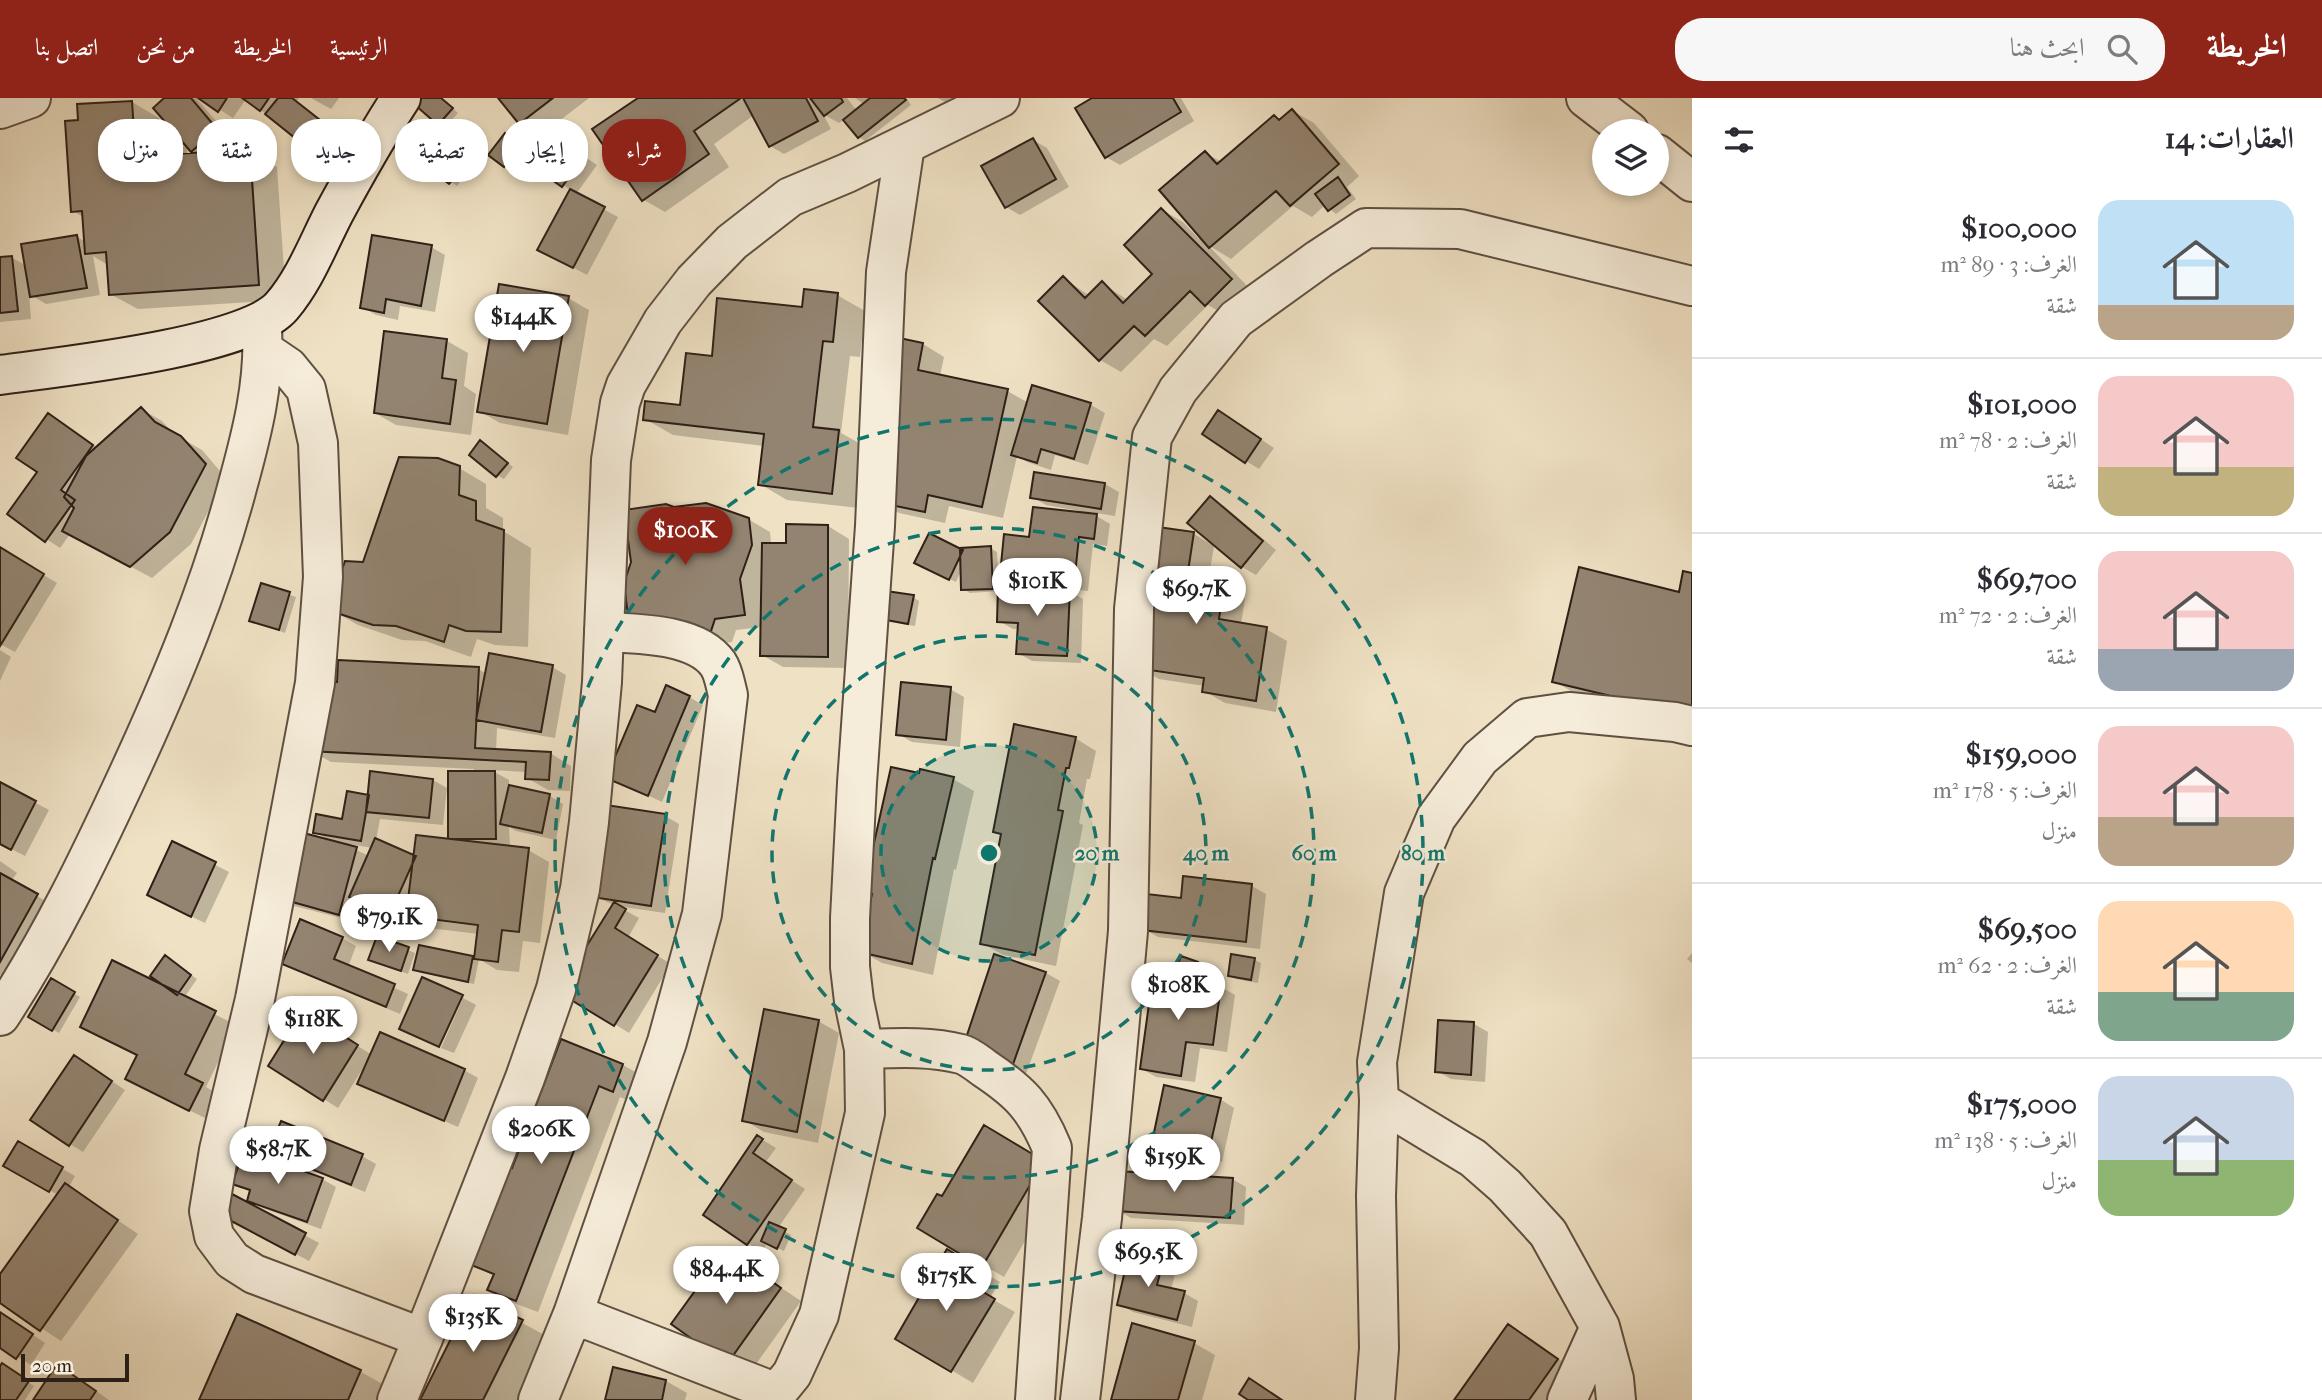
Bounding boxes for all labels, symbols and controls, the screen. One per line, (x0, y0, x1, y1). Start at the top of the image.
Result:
search box (1675, 18, 2165, 81)
text: الخريطة (2207, 27, 2287, 66)
icon: search (2103, 30, 2141, 68)
text: ابحث هنا (2010, 32, 2085, 63)
text: اتصل بنا (35, 33, 98, 61)
text: من نحن (136, 33, 196, 61)
text: الخريطة (234, 33, 292, 61)
text: الرئيسية (330, 33, 388, 61)
chip: منزل (98, 119, 183, 182)
chip: شقة (197, 119, 277, 182)
chip: جديد (291, 119, 381, 182)
chip: تصفية (395, 119, 488, 182)
chip: إيجار (502, 119, 588, 182)
chip: شراء (602, 119, 686, 182)
map controls (1592, 119, 1669, 196)
button: layers (1592, 119, 1669, 196)
icon: filters (1720, 121, 1758, 159)
text: العقارات: 14 (2165, 121, 2294, 156)
text: $100,000 (1961, 211, 2077, 246)
icon: home (2154, 228, 2238, 312)
text: الغرف: 3 · 89 m² (1940, 251, 2077, 278)
text: شقة (2047, 292, 2077, 319)
pin: $144K (474, 294, 572, 354)
text: $144K (491, 303, 555, 330)
text: $101,000 (1967, 387, 2077, 422)
icon: home (2154, 404, 2238, 488)
text: الغرف: 2 · 78 m² (1939, 427, 2077, 454)
text: شقة (2047, 468, 2077, 495)
pin: $100K (636, 508, 734, 567)
text: $100K (654, 516, 716, 543)
pin: $101K (988, 559, 1086, 618)
text: $69,700 (1976, 562, 2077, 597)
pin: $69.7K (1139, 566, 1253, 626)
text: $101K (1008, 567, 1066, 594)
text: $69.7K (1162, 575, 1230, 602)
icon: home (2154, 579, 2238, 663)
text: الغرف: 2 · 72 m² (1939, 602, 2077, 629)
text: شقة (2047, 643, 2077, 670)
text: $159,000 (1965, 737, 2077, 772)
icon: home (2154, 754, 2238, 838)
text: الغرف: 5 · 178 m² (1933, 777, 2077, 804)
text: منزل (2042, 818, 2077, 845)
centre of rings (977, 841, 1001, 865)
text: 20 m (1075, 841, 1120, 865)
text: 40 m (1182, 841, 1230, 866)
text: 60 m (1292, 841, 1337, 865)
text: 80 m (1401, 841, 1446, 865)
pin: $79.1K (332, 894, 446, 954)
text: $79.1K (356, 903, 422, 930)
text: $69,500 (1978, 912, 2077, 947)
icon: home (2154, 929, 2238, 1013)
text: الغرف: 2 · 62 m² (1937, 952, 2077, 979)
pin: $108K (1129, 962, 1227, 1022)
text: $108K (1147, 971, 1209, 998)
text: شقة (2047, 993, 2077, 1020)
pin: $118K (264, 996, 362, 1056)
text: $118K (284, 1005, 342, 1032)
text: $175,000 (1966, 1087, 2077, 1122)
icon: home (2154, 1104, 2238, 1188)
pin: $206K (492, 1107, 590, 1166)
text: $206K (508, 1115, 574, 1142)
pin: $58.7K (221, 1126, 335, 1186)
text: الغرف: 5 · 138 m² (1934, 1127, 2077, 1154)
pin: $159K (1125, 1134, 1223, 1194)
text: $58.7K (245, 1135, 311, 1162)
text: $159K (1144, 1143, 1204, 1170)
text: منزل (2042, 1168, 2077, 1195)
pin: $69.5K (1091, 1230, 1205, 1289)
text: $69.5K (1114, 1238, 1182, 1265)
pin: $84.4K (669, 1246, 783, 1306)
pin: $175K (897, 1254, 995, 1313)
text: $84.4K (689, 1255, 763, 1282)
text: $175K (917, 1262, 975, 1289)
pin: $135K (424, 1294, 522, 1354)
text: $135K (445, 1303, 501, 1330)
scale bar (21, 1351, 130, 1383)
text: 20 m (32, 1355, 72, 1377)

